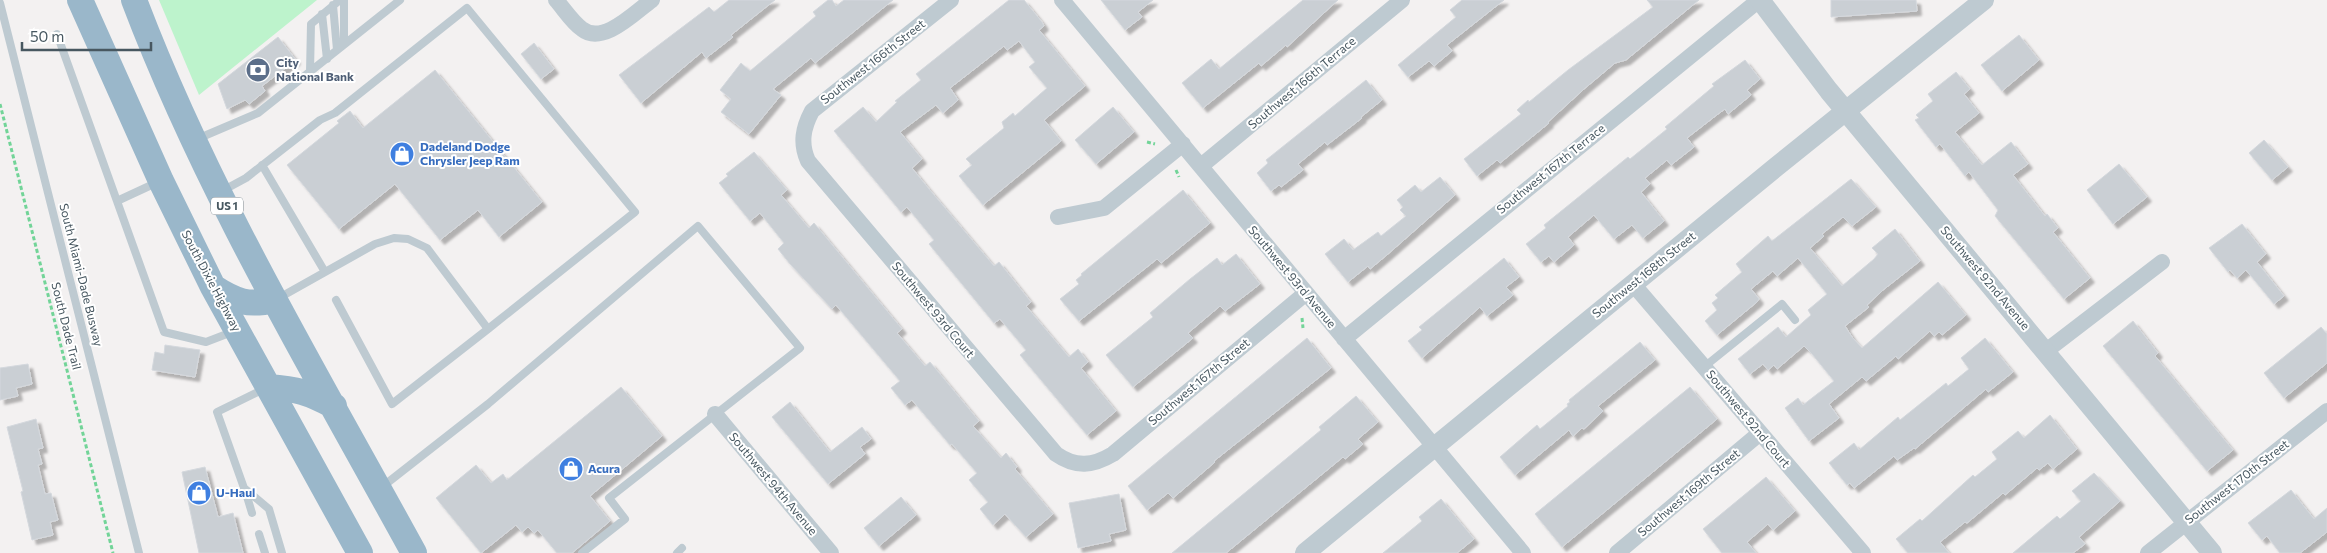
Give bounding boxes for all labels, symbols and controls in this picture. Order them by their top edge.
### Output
street label: Southwest 166th Street [817,16,927,106]
scale bar [22,20,151,52]
text: 50 m [30,27,64,45]
street label: Southwest 166th Terrace [1245,33,1358,131]
place label: City National Bank [276,55,354,83]
bank icon: City National Bank [245,57,271,83]
street label: Southwest 167th Terrace [1494,120,1607,216]
place label: Dadeland Dodge Chrysler Jeep Ram [420,139,520,168]
shop icon: Dadeland Dodge Chrysler Jeep Ram [389,141,415,167]
road number: US 1 [211,198,243,215]
street label: South Miami-Dade Busway [57,202,107,348]
street label: Southwest 93rd Avenue [1246,223,1340,330]
street label: Southwest 92nd Avenue [1938,223,2033,332]
street label: South Dixie Highway [179,228,244,333]
street label: Southwest 168th Street [1589,228,1698,320]
street label: Southwest 93rd Court [890,259,978,360]
street label: South Dade Trail [49,281,85,371]
street label: Southwest 167th Street [1145,335,1252,428]
street label: Southwest 92nd Court [1704,367,1794,470]
street label: Southwest 94th Avenue [727,429,821,537]
street label: Southwest 170th Street [2182,436,2291,526]
street label: Southwest 169th Street [1635,446,1742,539]
shop icon: Acura [558,456,584,482]
place label: Acura [588,461,620,475]
shop icon: U-Haul [186,480,212,506]
place label: U-Haul [216,485,255,499]

